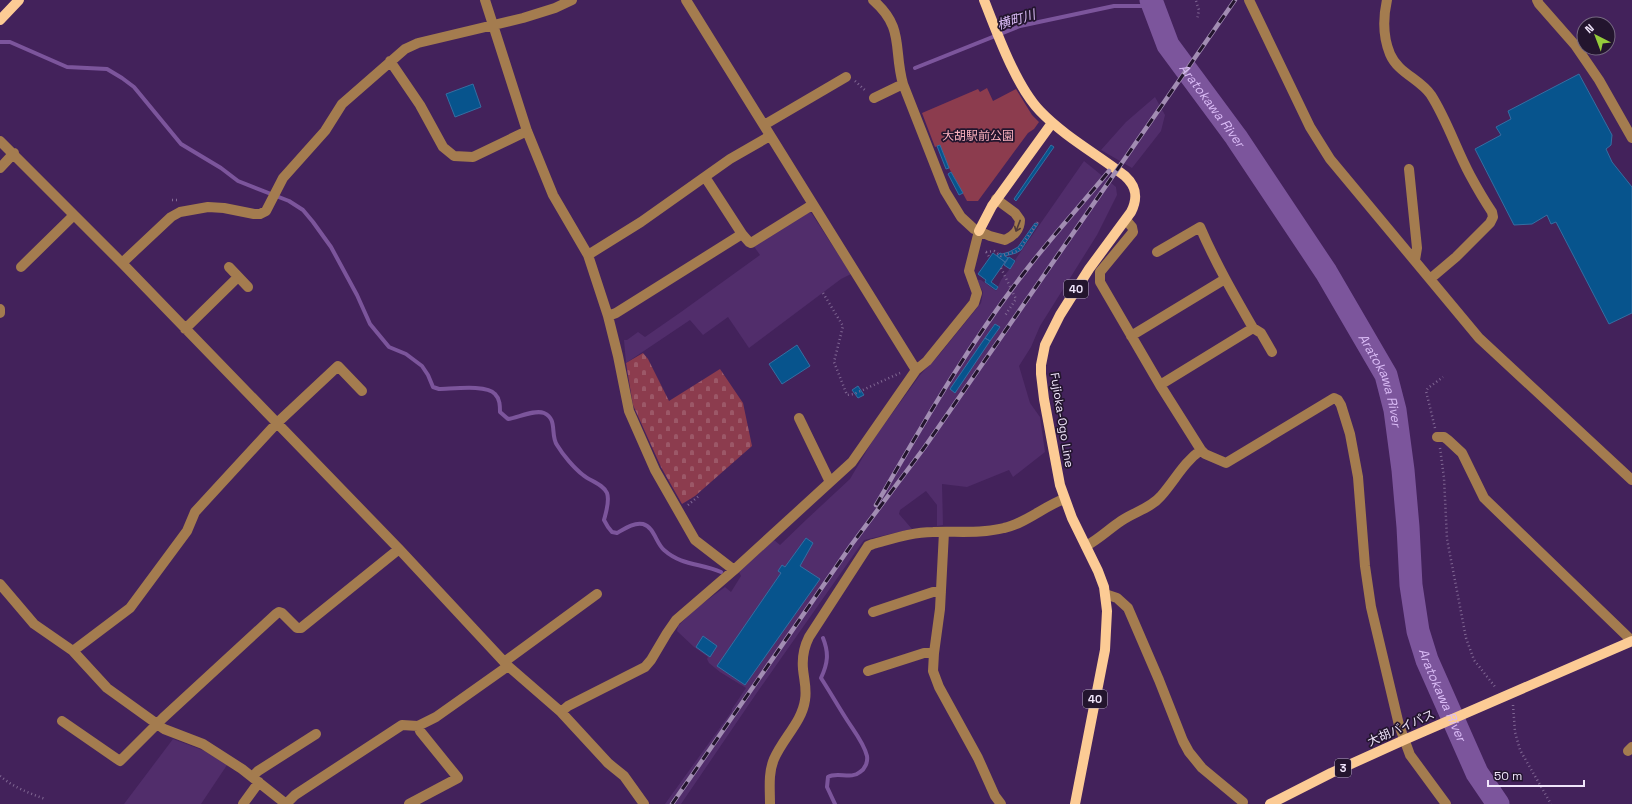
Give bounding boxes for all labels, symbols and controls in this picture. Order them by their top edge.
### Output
water label: 横町川 [995,5,1039,33]
north arrow [1576,16,1616,56]
text: N [1582,21,1597,36]
water label: Aratokawa River [1176,60,1250,152]
park label: 大胡駅前公園 [942,128,1014,144]
one-way arrow [1013,220,1021,232]
road number: 40 [1064,280,1088,298]
water label: Aratokawa River [1355,330,1405,430]
street label: Fujioka-Ogo Line [1047,371,1077,469]
water label: Aratokawa River [1415,646,1471,746]
road number: 40 [1083,690,1107,708]
street label: 大胡バイパス [1365,706,1437,750]
road number: 3 [1335,759,1351,777]
scale bar [1488,762,1584,788]
text: 50 m [1494,768,1522,784]

